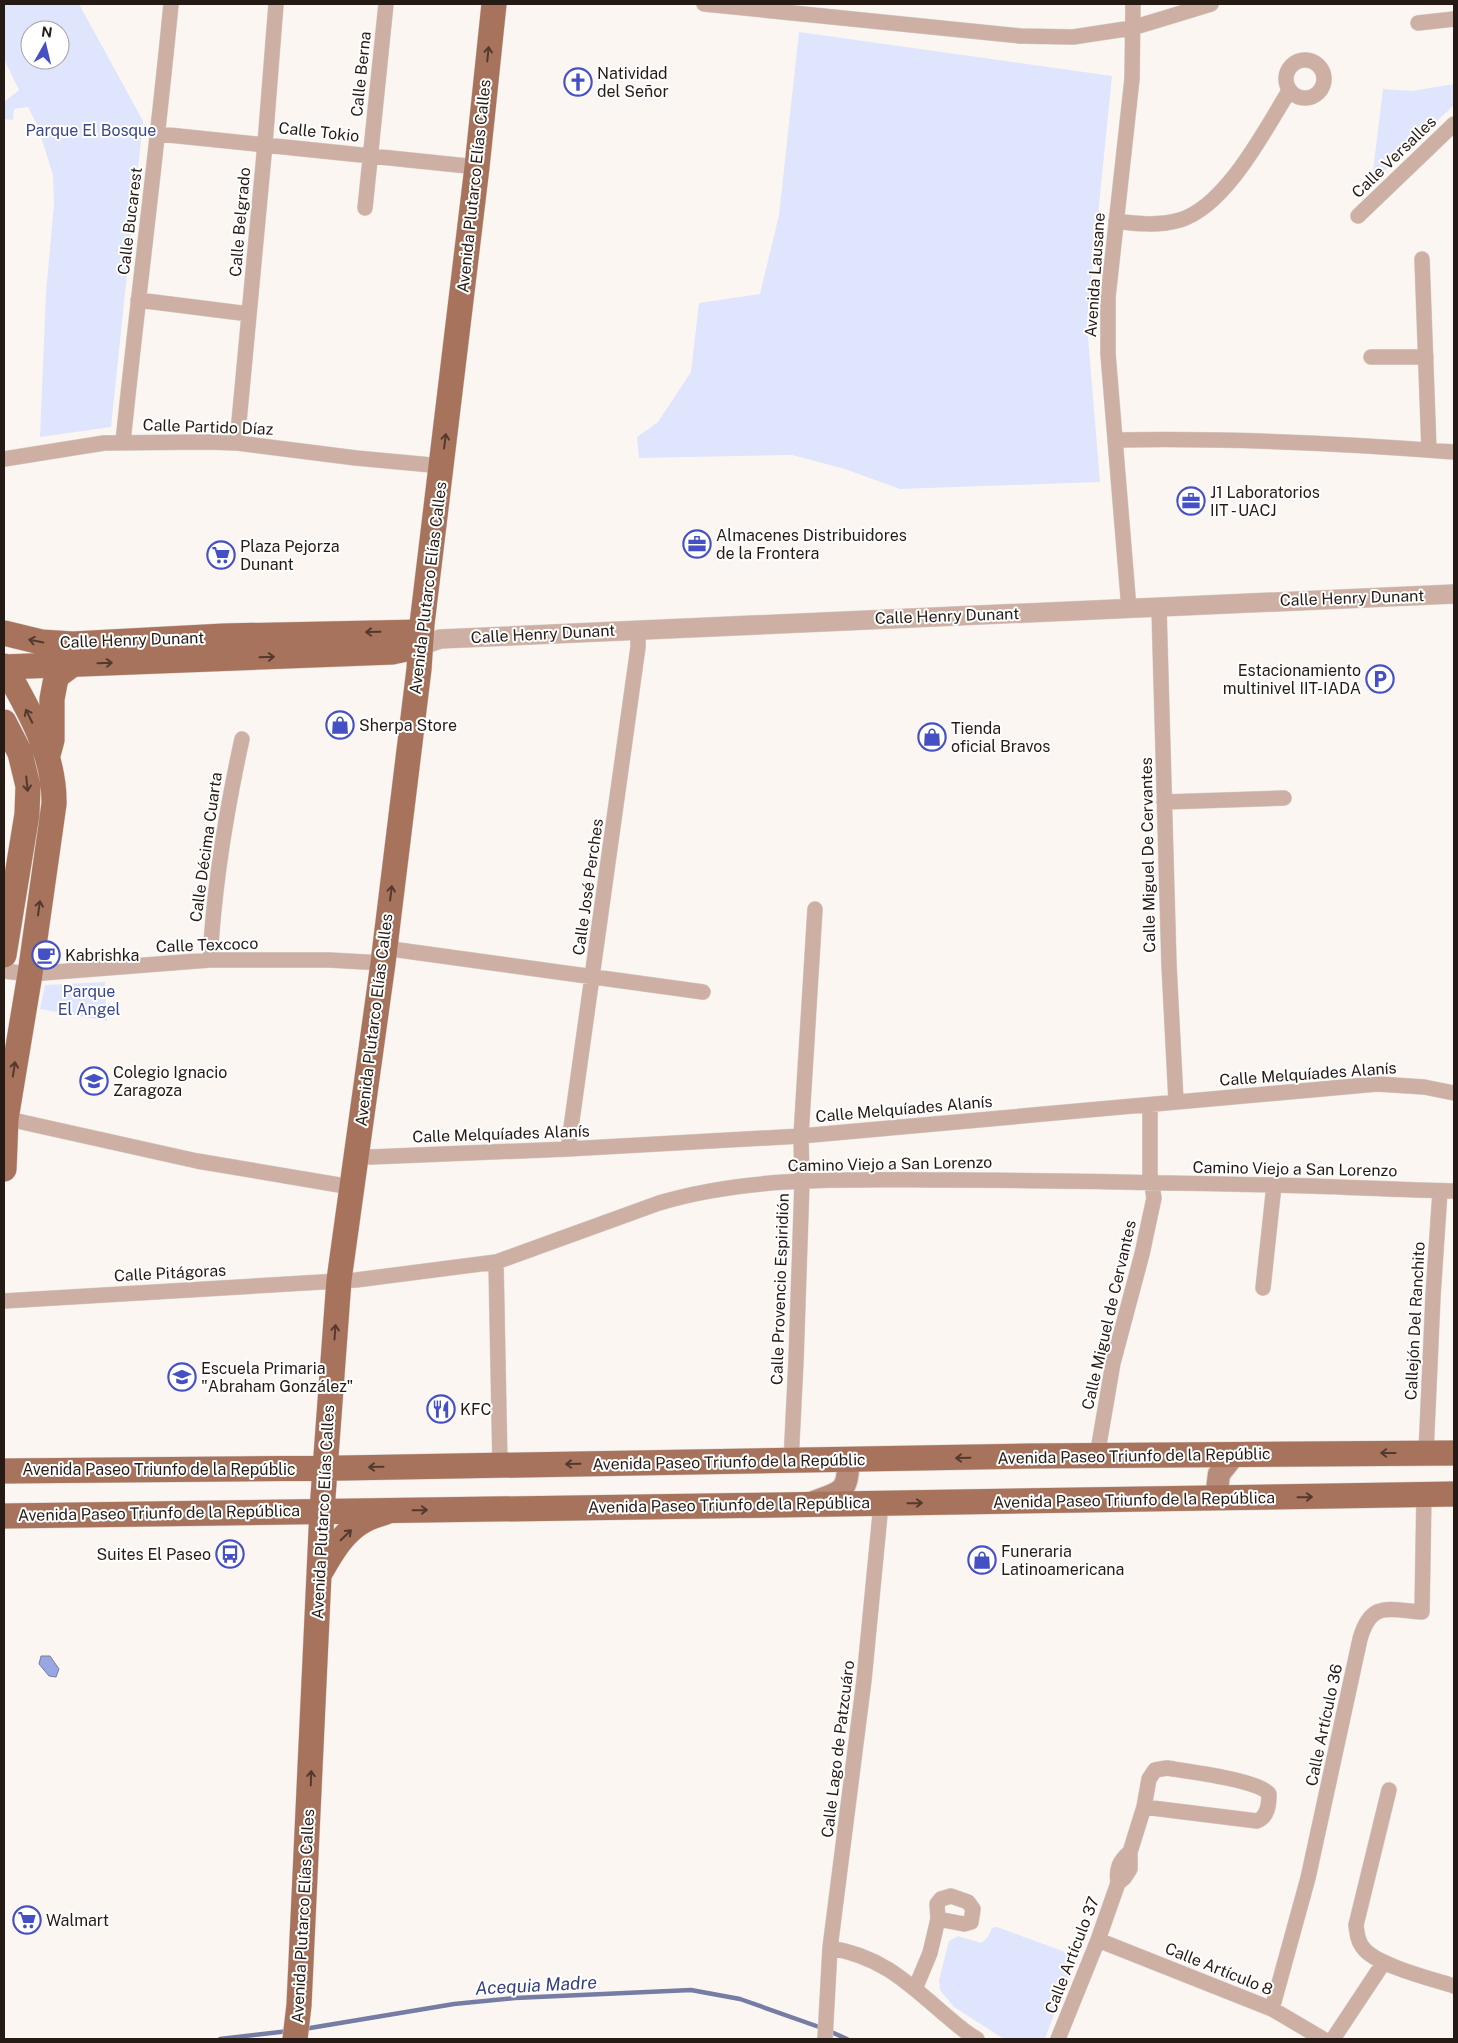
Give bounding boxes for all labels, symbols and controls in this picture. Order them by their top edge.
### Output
north arrow [20,20,70,70]
text: N [40,23,53,41]
street label: Calle Berna [347,30,375,118]
one-way arrow [483,46,493,62]
place label: Natividad del Señor [597,64,669,101]
church icon: Natividad del Señor [563,67,593,97]
street label: Avenida Plutarco Elías Calles [453,78,495,294]
street label: Calle Versalles [1348,112,1440,202]
street label: Calle Tokio [278,118,360,146]
park label: Parque El Bosque [26,121,156,140]
street label: Calle Bucarest [114,166,146,276]
street label: Calle Belgrado [226,166,254,278]
street label: Avenida Lausane [1081,212,1109,338]
street label: Calle Partido Díaz [142,415,274,439]
one-way arrow [440,434,450,450]
street label: Avenida Plutarco Elías Calles [406,480,450,696]
place label: J1 Laboratorios IIT - UACJ [1210,483,1320,520]
office icon: J1 Laboratorios IIT - UACJ [1176,486,1206,516]
place label: Almacenes Distribuidores de la Frontera [716,526,907,563]
office icon: Almacenes Distribuidores de la Frontera [682,529,712,559]
place label: Plaza Pejorza Dunant [240,537,340,574]
supermarket icon: Plaza Pejorza Dunant [206,540,236,570]
street label: Calle Henry Dunant [1279,586,1425,610]
street label: Calle Henry Dunant [874,604,1020,628]
street label: Calle Henry Dunant [470,621,616,647]
one-way arrow [365,627,381,637]
street label: Calle Henry Dunant [59,628,205,652]
one-way arrow [28,635,44,645]
one-way arrow [259,652,275,661]
one-way arrow [97,659,113,668]
place label: Estacionamiento multinivel IIT-IADA [1223,661,1361,698]
parking icon: Estacionamiento multinivel IIT-IADA [1365,664,1395,694]
one-way arrow [24,709,34,724]
shop icon: Sherpa Store [325,710,355,740]
place label: Sherpa Store [359,716,457,735]
place label: Tienda oficial Bravos [951,719,1050,756]
shop icon: Tienda oficial Bravos [917,722,947,752]
street label: Calle Miguel De Cervantes [1137,757,1159,953]
street label: Calle Décima Cuarta [186,771,226,923]
one-way arrow [22,775,32,791]
street label: Calle José Perches [569,817,607,957]
one-way arrow [386,885,396,901]
one-way arrow [34,900,44,916]
street label: Avenida Plutarco Elías Calles [352,912,396,1128]
street label: Calle Texcoco [155,934,259,956]
cafe icon: Kabrishka [31,940,61,970]
place label: Kabrishka [65,946,139,965]
park label: Parque El Angel [58,982,120,1019]
street label: Calle Melquíades Alanís [1219,1058,1397,1090]
one-way arrow [10,1061,20,1077]
place label: Colegio Ignacio Zaragoza [113,1063,227,1100]
school or university icon: Colegio Ignacio Zaragoza [79,1066,109,1096]
street label: Calle Melquíades Alanís [815,1092,993,1126]
street label: Calle Melquíades Alanís [412,1121,590,1147]
street label: Camino Viejo a San Lorenzo [788,1153,992,1175]
street label: Camino Viejo a San Lorenzo [1193,1158,1397,1180]
street label: Calle Provencio Espiridión [767,1193,793,1385]
street label: Calle Miguel de Cervantes [1078,1218,1140,1412]
street label: Callejón Del Ranchito [1401,1241,1429,1401]
street label: Calle Pitágoras [113,1261,227,1285]
one-way arrow [331,1324,340,1340]
place label: Escuela Primaria "Abraham González" [201,1359,353,1396]
school or university icon: Escuela Primaria "Abraham González" [167,1362,197,1392]
restaurant icon: KFC [426,1394,456,1424]
place label: KFC [460,1400,491,1419]
street label: Avenida Plutarco Elías Calles [308,1404,338,1620]
street label: Avenida Paseo Triunfo de la Repúblic [997,1444,1271,1468]
one-way arrow [1380,1448,1396,1458]
street label: Avenida Paseo Triunfo de la Repúblic [592,1450,866,1474]
one-way arrow [955,1453,972,1463]
one-way arrow [565,1459,582,1469]
street label: Avenida Paseo Triunfo de la Repúblic [22,1460,296,1479]
one-way arrow [368,1462,384,1472]
street label: Avenida Paseo Triunfo de la República [993,1488,1275,1512]
one-way arrow [1297,1492,1313,1501]
street label: Avenida Paseo Triunfo de la República [588,1493,870,1517]
one-way arrow [906,1498,923,1508]
street label: Avenida Paseo Triunfo de la República [18,1501,300,1525]
one-way arrow [412,1505,428,1515]
one-way arrow [340,1529,353,1541]
bus stop icon: Suites El Paseo [215,1539,245,1569]
place label: Funeraria Latinoamericana [1001,1542,1124,1579]
place label: Suites El Paseo [97,1545,211,1564]
shop icon: Funeraria Latinoamericana [967,1545,997,1575]
street label: Calle Lago de Patzcuáro [818,1659,858,1839]
street label: Calle Artículo 36 [1302,1662,1346,1788]
one-way arrow [306,1770,315,1786]
street label: Avenida Plutarco Elías Calles [288,1808,318,2024]
street label: Calle Artículo 37 [1041,1894,1103,2016]
supermarket icon: Walmart [12,1905,42,1935]
place label: Walmart [46,1911,109,1930]
street label: Calle Artículo 8 [1162,1939,1276,1999]
water label: Acequia Madre [475,1971,598,1999]

